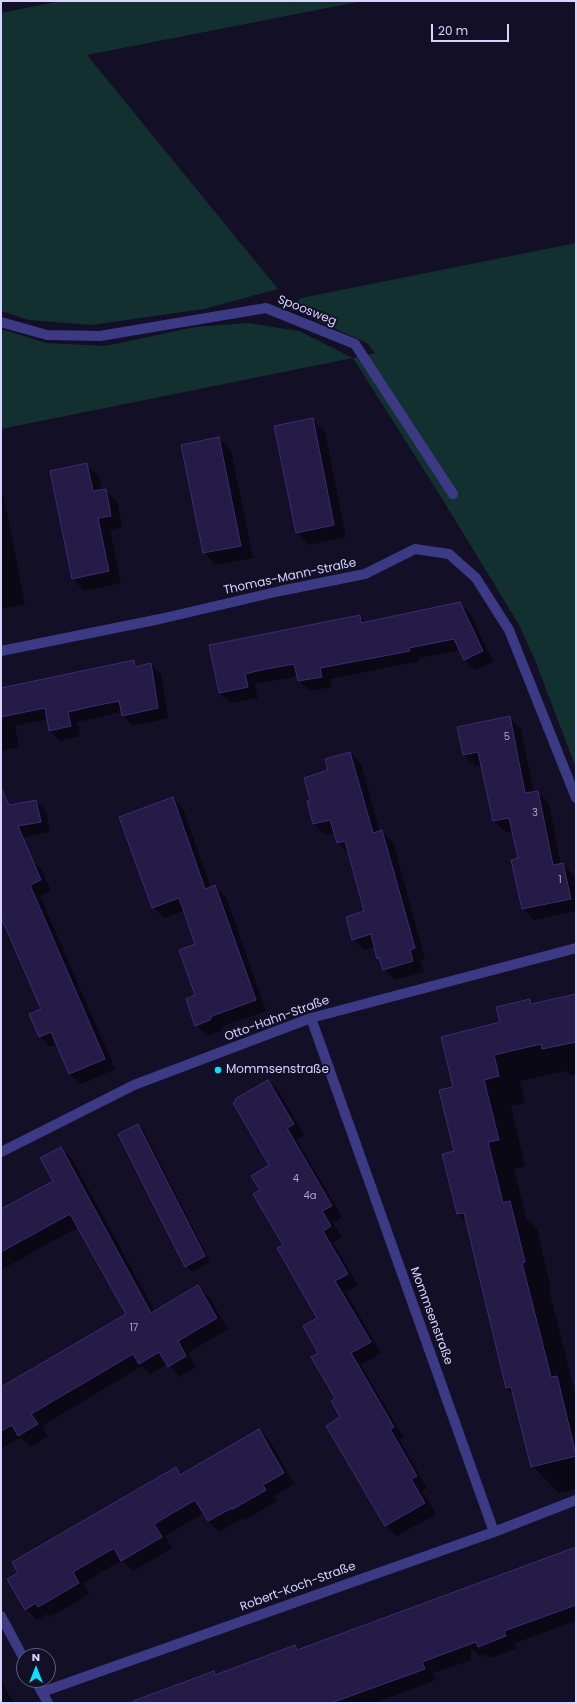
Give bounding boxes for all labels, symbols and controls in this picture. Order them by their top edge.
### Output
scale bar [433,16,511,42]
text: 20 m [438,22,468,39]
street label: Spoosweg [275,293,339,329]
street label: Thomas-Mann-Straße [222,556,358,598]
house number: 5 [504,731,510,743]
house number: 3 [532,807,538,819]
house number: 1 [558,874,562,886]
street label: Otto-Hahn-Straße [223,993,331,1045]
place label: Mommsenstraße [226,1063,329,1077]
marker: Mommsenstraße [213,1065,223,1075]
house number: 4 [293,1173,299,1185]
house number: 4a [303,1190,317,1202]
street label: Mommsenstraße [407,1265,455,1367]
house number: 17 [130,1322,138,1334]
street label: Robert-Koch-Straße [238,1559,358,1615]
north arrow [16,1648,56,1688]
text: N [32,1649,40,1665]

